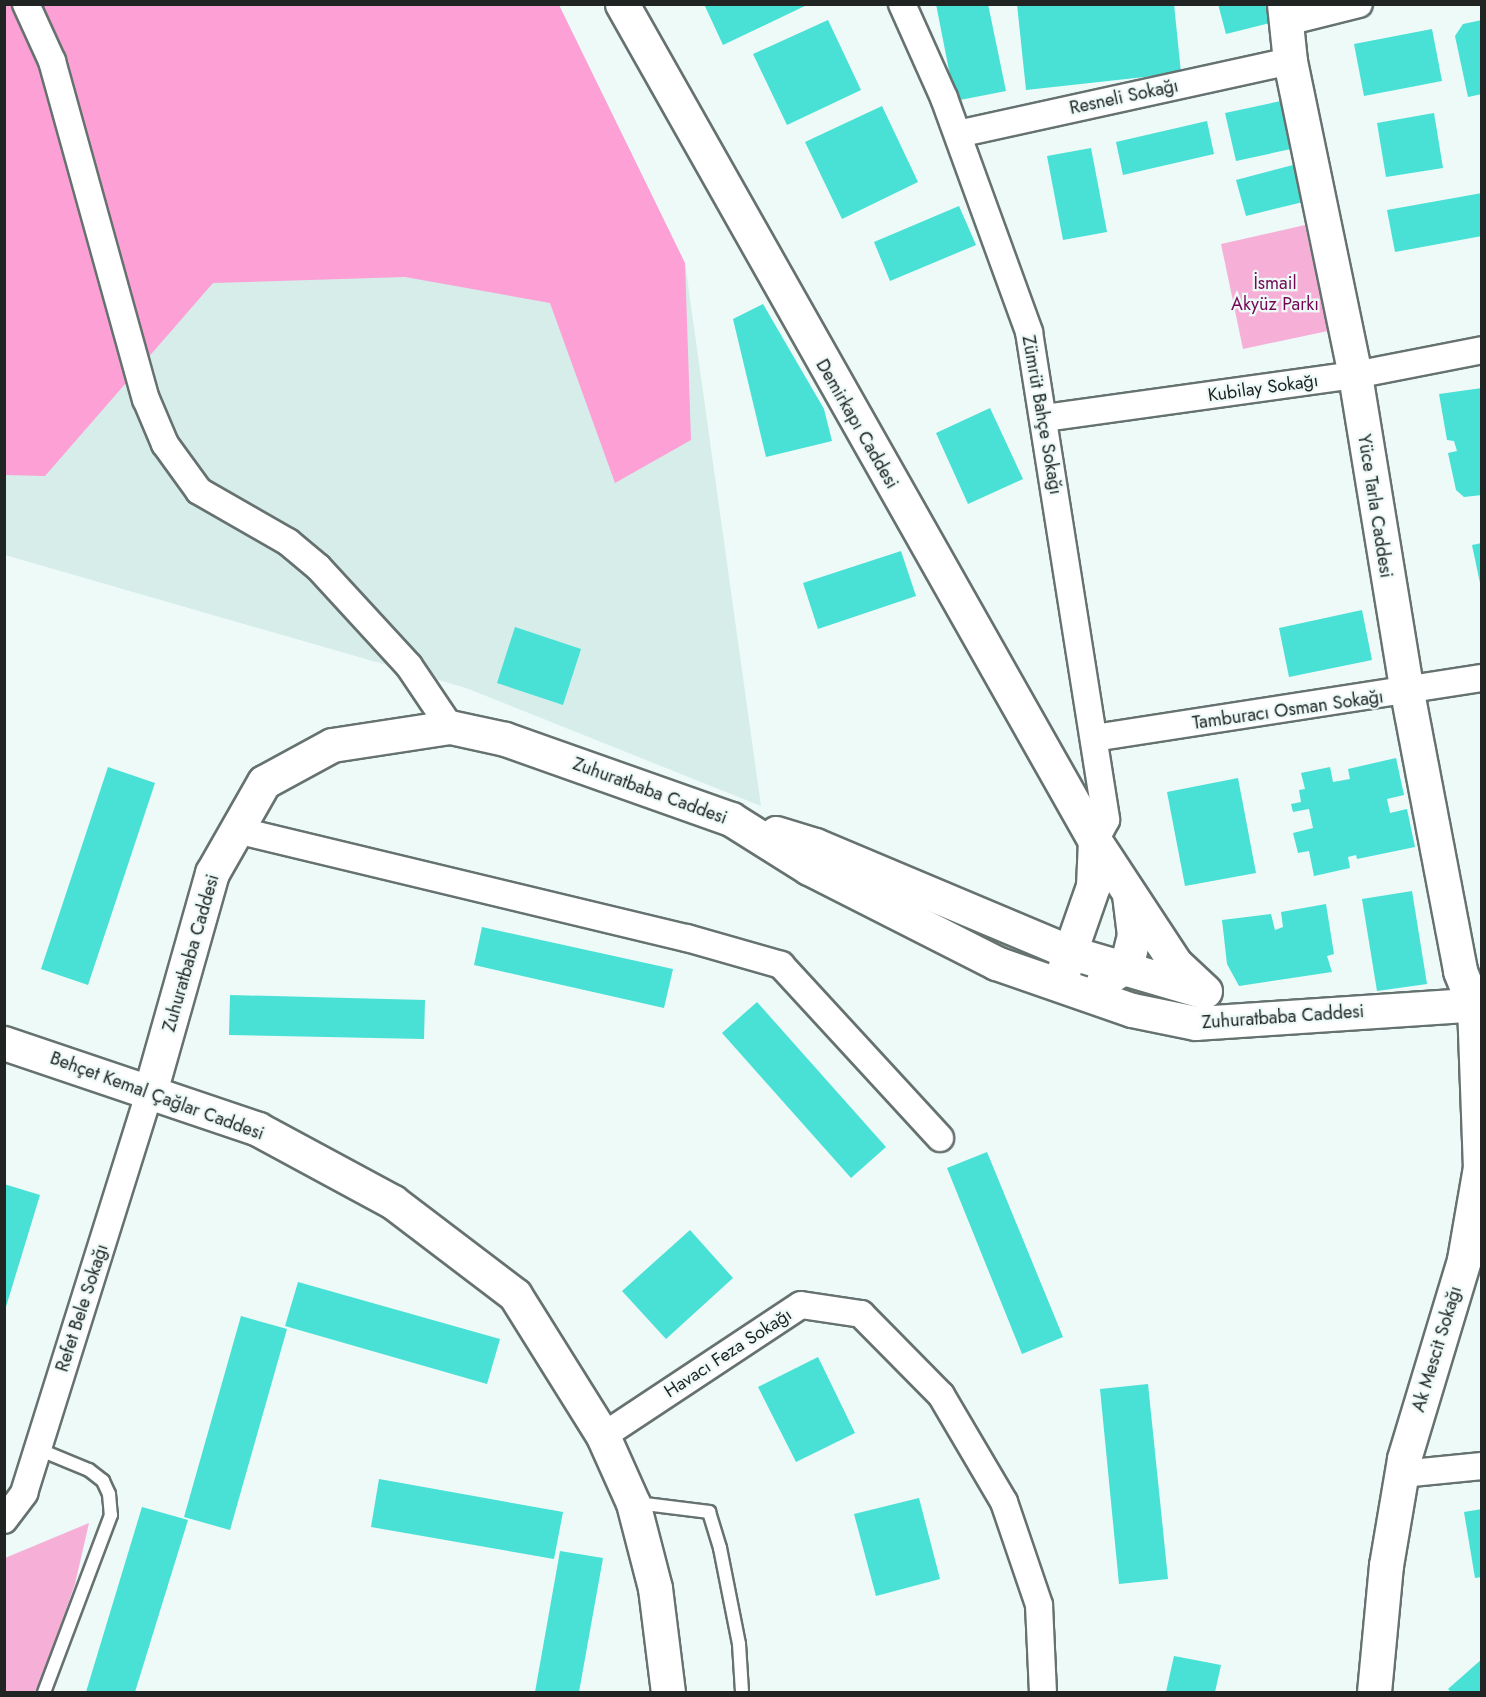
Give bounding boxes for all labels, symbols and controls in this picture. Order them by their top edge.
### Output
street label: Resneli Sokağı [1068,75,1180,119]
park label: İsmail Akyüz Parkı [1231,273,1319,316]
street label: Zümrüt Bahçe Sokağı [1017,334,1067,496]
street label: Demirkapı Caddesi [811,355,903,493]
street label: Kubilay Sokağı [1206,370,1320,406]
street label: Yüce Tarla Caddesi [1353,433,1397,579]
street label: Tamburacı Osman Sokağı [1191,686,1385,734]
street label: Zuhuratbaba Caddesi [570,753,730,829]
street label: Zuhuratbaba Caddesi [158,872,224,1034]
street label: Zuhuratbaba Caddesi [1201,1001,1365,1033]
street label: Behçet Kemal Çağlar Caddesi [47,1047,267,1145]
street label: Refet Bele Sokağı [51,1242,113,1374]
street label: Ak Mescit Sokağı [1408,1283,1466,1415]
street label: Havacı Feza Sokağı [660,1304,796,1402]

